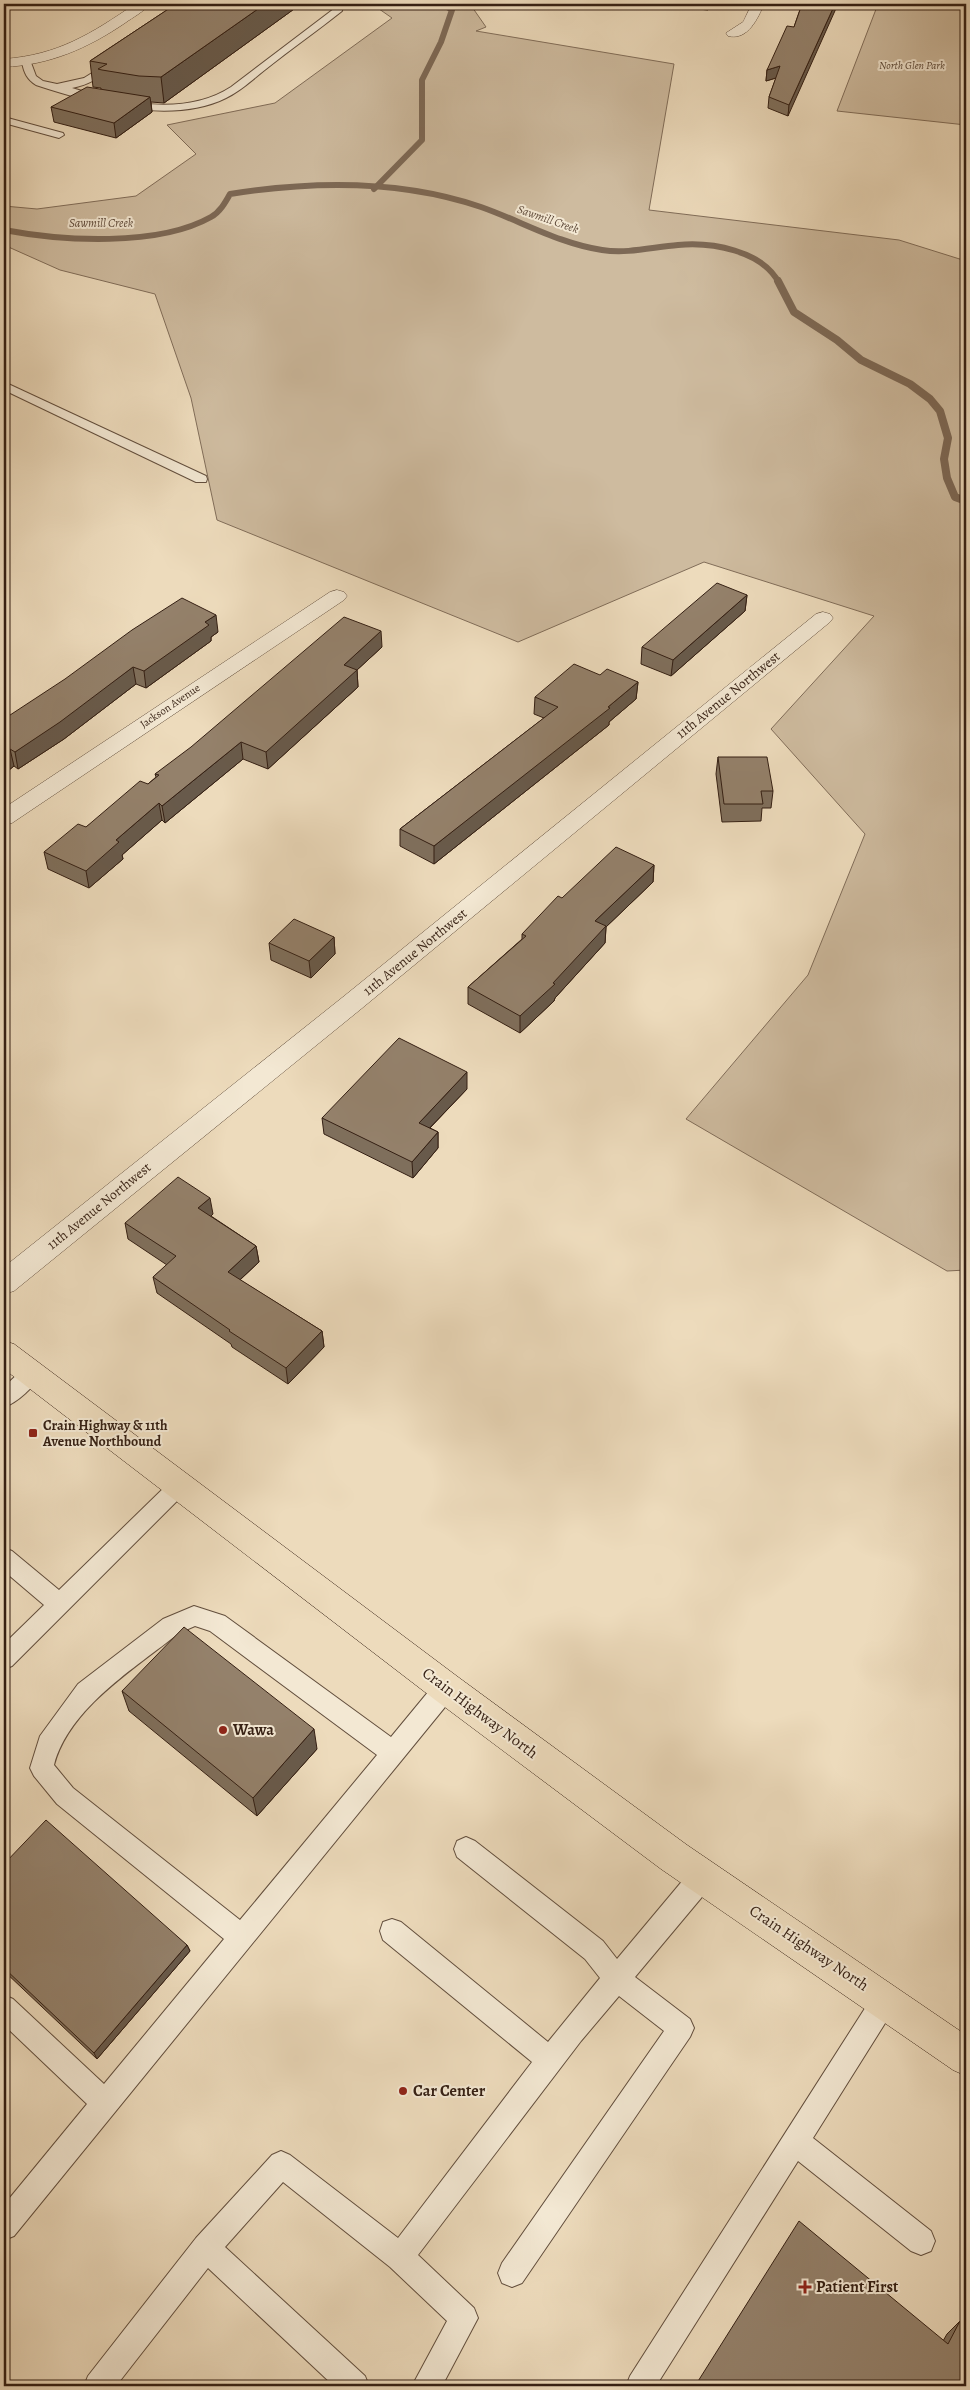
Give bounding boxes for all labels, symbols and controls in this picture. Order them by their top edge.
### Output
park label: North Glen Park [879,58,945,73]
water label: Sawmill Creek [515,201,582,237]
water label: Sawmill Creek [69,215,134,231]
street label: 11th Avenue Northwest [672,647,784,743]
street label: Jackson Avenue [137,680,203,732]
street label: 11th Avenue Northwest [359,904,471,1000]
street label: 11th Avenue Northwest [43,1158,155,1254]
place label: Crain Highway & 11th Avenue Northbound [42,1416,168,1451]
marker: Crain Highway & 11th Avenue Northbound [27,1427,39,1439]
street label: Crain Highway North [418,1662,543,1764]
place label: Wawa [232,1719,274,1741]
marker: Wawa [217,1724,229,1736]
street label: Crain Highway North [745,1900,873,1996]
place label: Car Center [413,2080,486,2102]
marker: Car Center [397,2085,409,2097]
place label: Patient First [816,2276,899,2298]
marker: Patient First [798,2280,812,2294]

